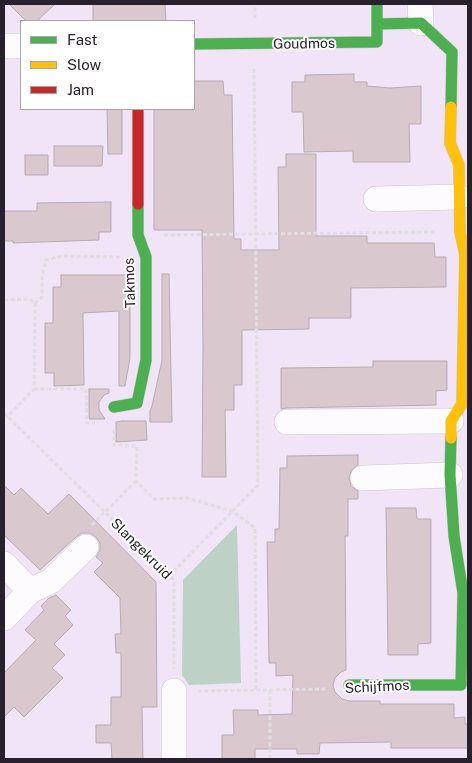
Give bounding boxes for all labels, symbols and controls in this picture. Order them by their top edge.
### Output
legend [20,20,195,110]
text: Fast [67,31,97,48]
street label: Goudmos [273,35,335,53]
text: Slow [67,56,101,73]
text: Jam [67,81,94,98]
street label: Takmos [121,258,139,308]
street label: Slangekruid [107,515,175,583]
street label: Schijfmos [344,677,410,697]

